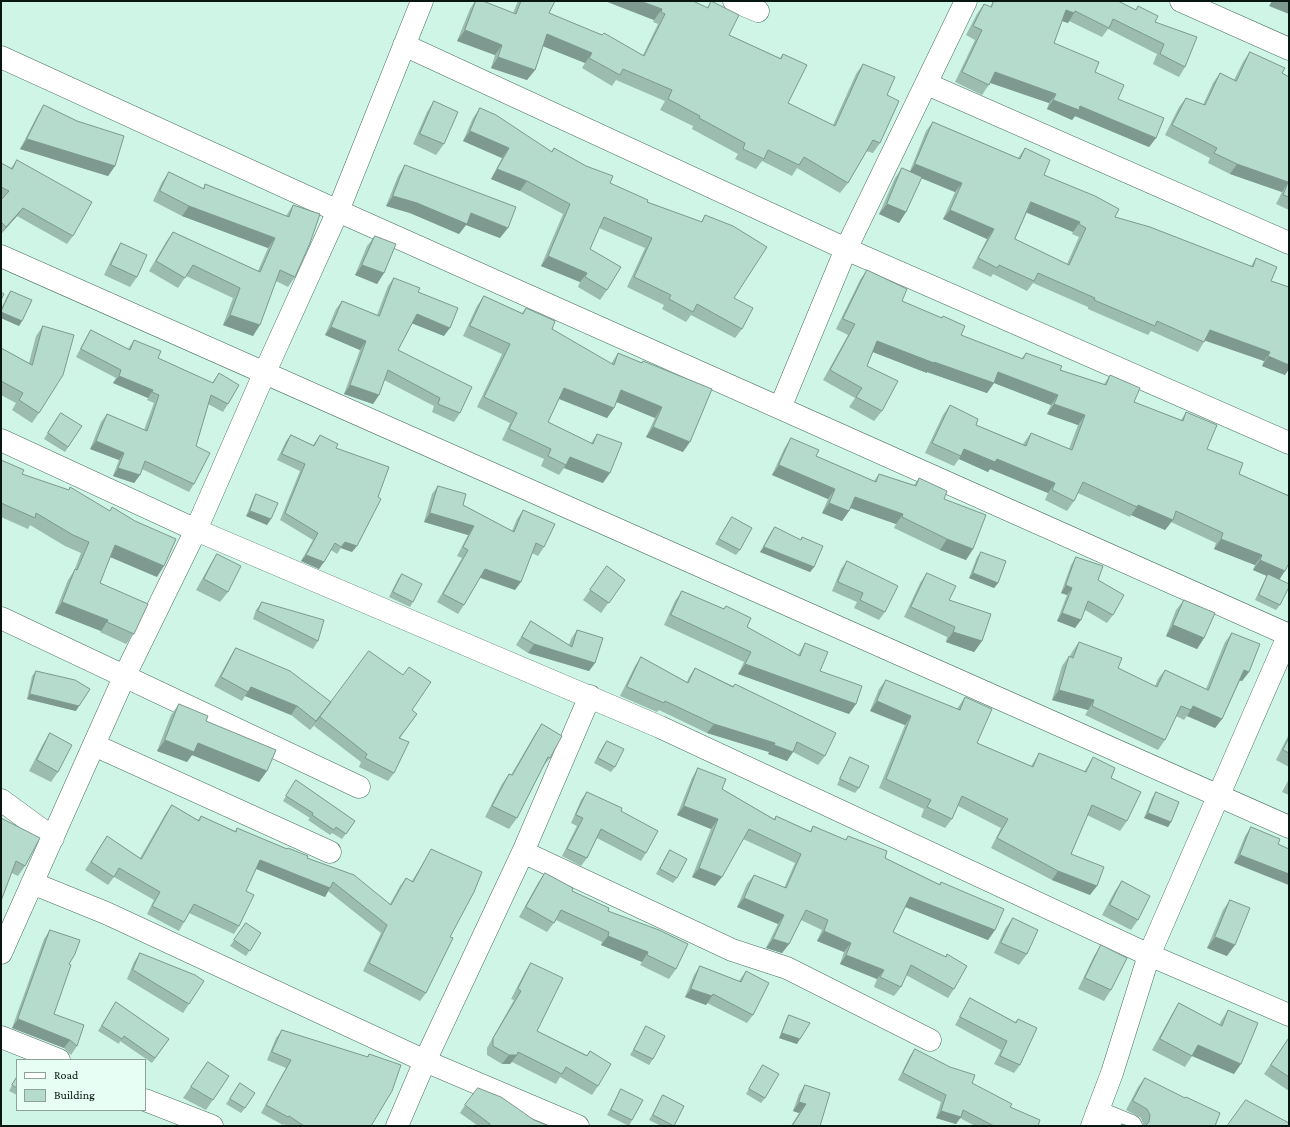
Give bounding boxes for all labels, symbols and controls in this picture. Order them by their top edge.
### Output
legend [16,1059,146,1111]
text: Road [54,1068,78,1082]
text: Building [54,1088,95,1102]

